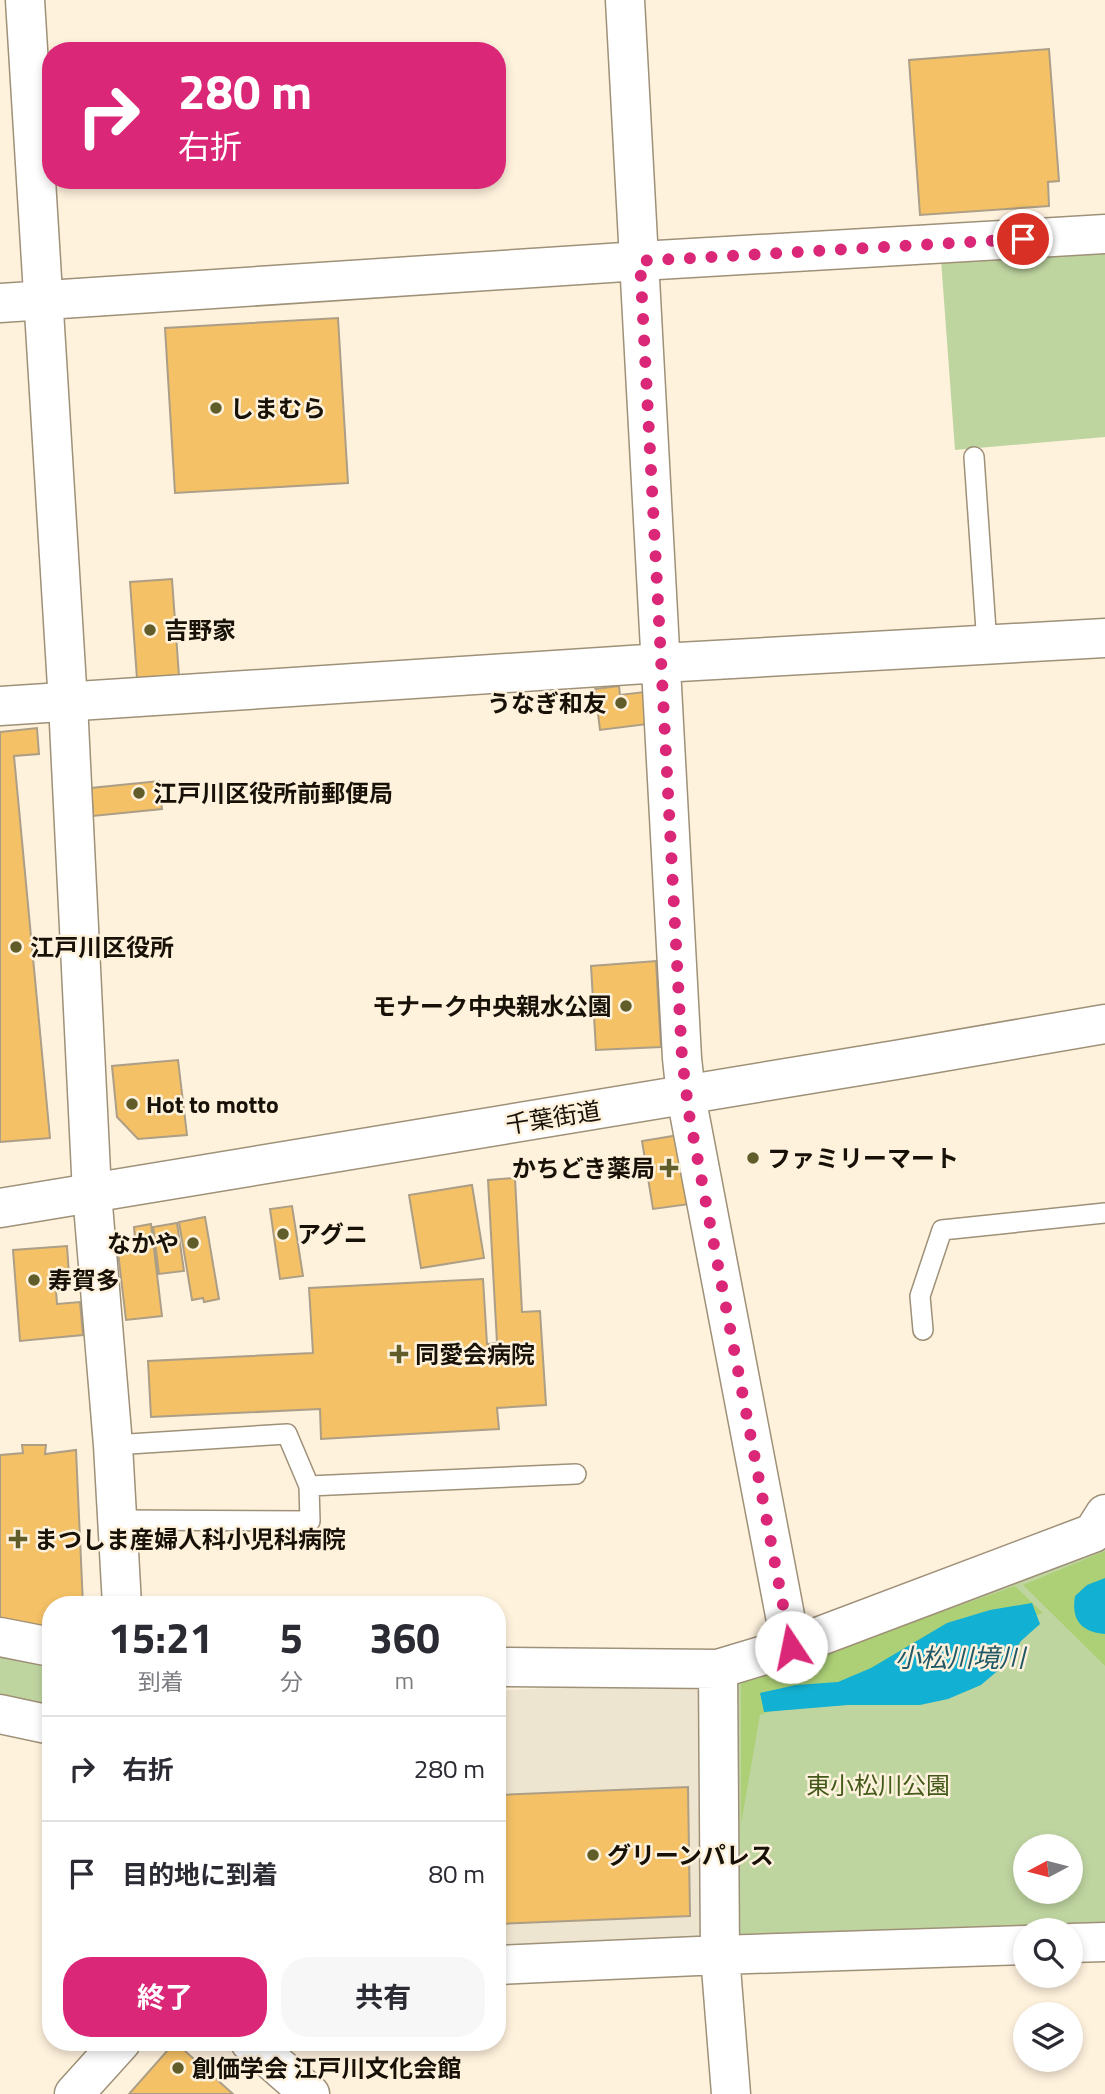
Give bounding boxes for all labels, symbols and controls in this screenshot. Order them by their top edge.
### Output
text: 280 m [178,53,312,128]
icon: right [63,70,154,161]
text: 右折 [178,122,242,170]
pin [993,209,1053,269]
icon: arrive [1004,220,1042,258]
place label: しまむら [230,390,326,426]
marker: しまむら [208,400,224,416]
place label: 吉野家 [164,612,236,648]
marker: 吉野家 [142,622,158,638]
place label: うなぎ和友 [487,685,607,721]
marker: うなぎ和友 [613,695,629,711]
place label: 江戸川区役所前郵便局 [153,775,393,811]
marker: 江戸川区役所前郵便局 [131,785,147,801]
place label: 江戸川区役所 [30,929,174,965]
marker: 江戸川区役所 [8,939,24,955]
place label: モナーク中央親水公園 [372,988,612,1024]
marker: モナーク中央親水公園 [618,998,634,1014]
place label: Hot to motto [146,1086,279,1122]
street label: 千葉街道 [503,1092,603,1142]
marker: Hot to motto [124,1096,140,1112]
place label: ファミリーマート [767,1140,959,1176]
place label: かちどき薬局 [512,1150,655,1186]
marker: ファミリーマート [745,1150,761,1166]
marker: かちどき薬局 [661,1160,677,1176]
place label: アグニ [297,1216,368,1252]
place label: なかや [107,1225,179,1261]
marker: アグニ [275,1226,291,1242]
marker: なかや [185,1235,201,1251]
place label: 寿賀多 [48,1262,120,1298]
marker: 寿賀多 [26,1272,42,1288]
place label: 同愛会病院 [415,1336,535,1372]
marker: 同愛会病院 [389,1344,409,1364]
place label: まつしま産婦人科小児科病院 [34,1521,346,1557]
marker: まつしま産婦人科小児科病院 [8,1529,28,1549]
text: 15:21 [108,1605,213,1669]
text: 5 [279,1605,303,1669]
text: 360 [369,1605,440,1669]
position arrow [754,1610,828,1684]
water label: 小松川境川 [895,1638,1028,1677]
text: m [395,1663,414,1698]
text: 到着 [138,1664,184,1699]
text: 分 [280,1664,303,1699]
text: 280 m [414,1749,485,1788]
icon: right [63,1750,101,1788]
text: 右折 [122,1750,174,1789]
park label: 東小松川公園 [806,1767,950,1803]
north arrow [1013,1834,1083,1904]
map controls [1013,1834,1083,2072]
place label: グリーンパレス [607,1837,774,1873]
marker: グリーンパレス [585,1847,601,1863]
text: 80 m [428,1854,485,1893]
icon: arrive [63,1855,101,1893]
text: 目的地に到着 [122,1855,278,1894]
button: search [1013,1918,1083,1988]
button: 終了 [63,1957,267,2037]
button: 共有 [281,1957,485,2037]
button: layers [1013,2002,1083,2072]
place label: 創価学会 江戸川文化会館 [192,2050,461,2086]
marker: 創価学会 江戸川文化会館 [170,2060,186,2076]

